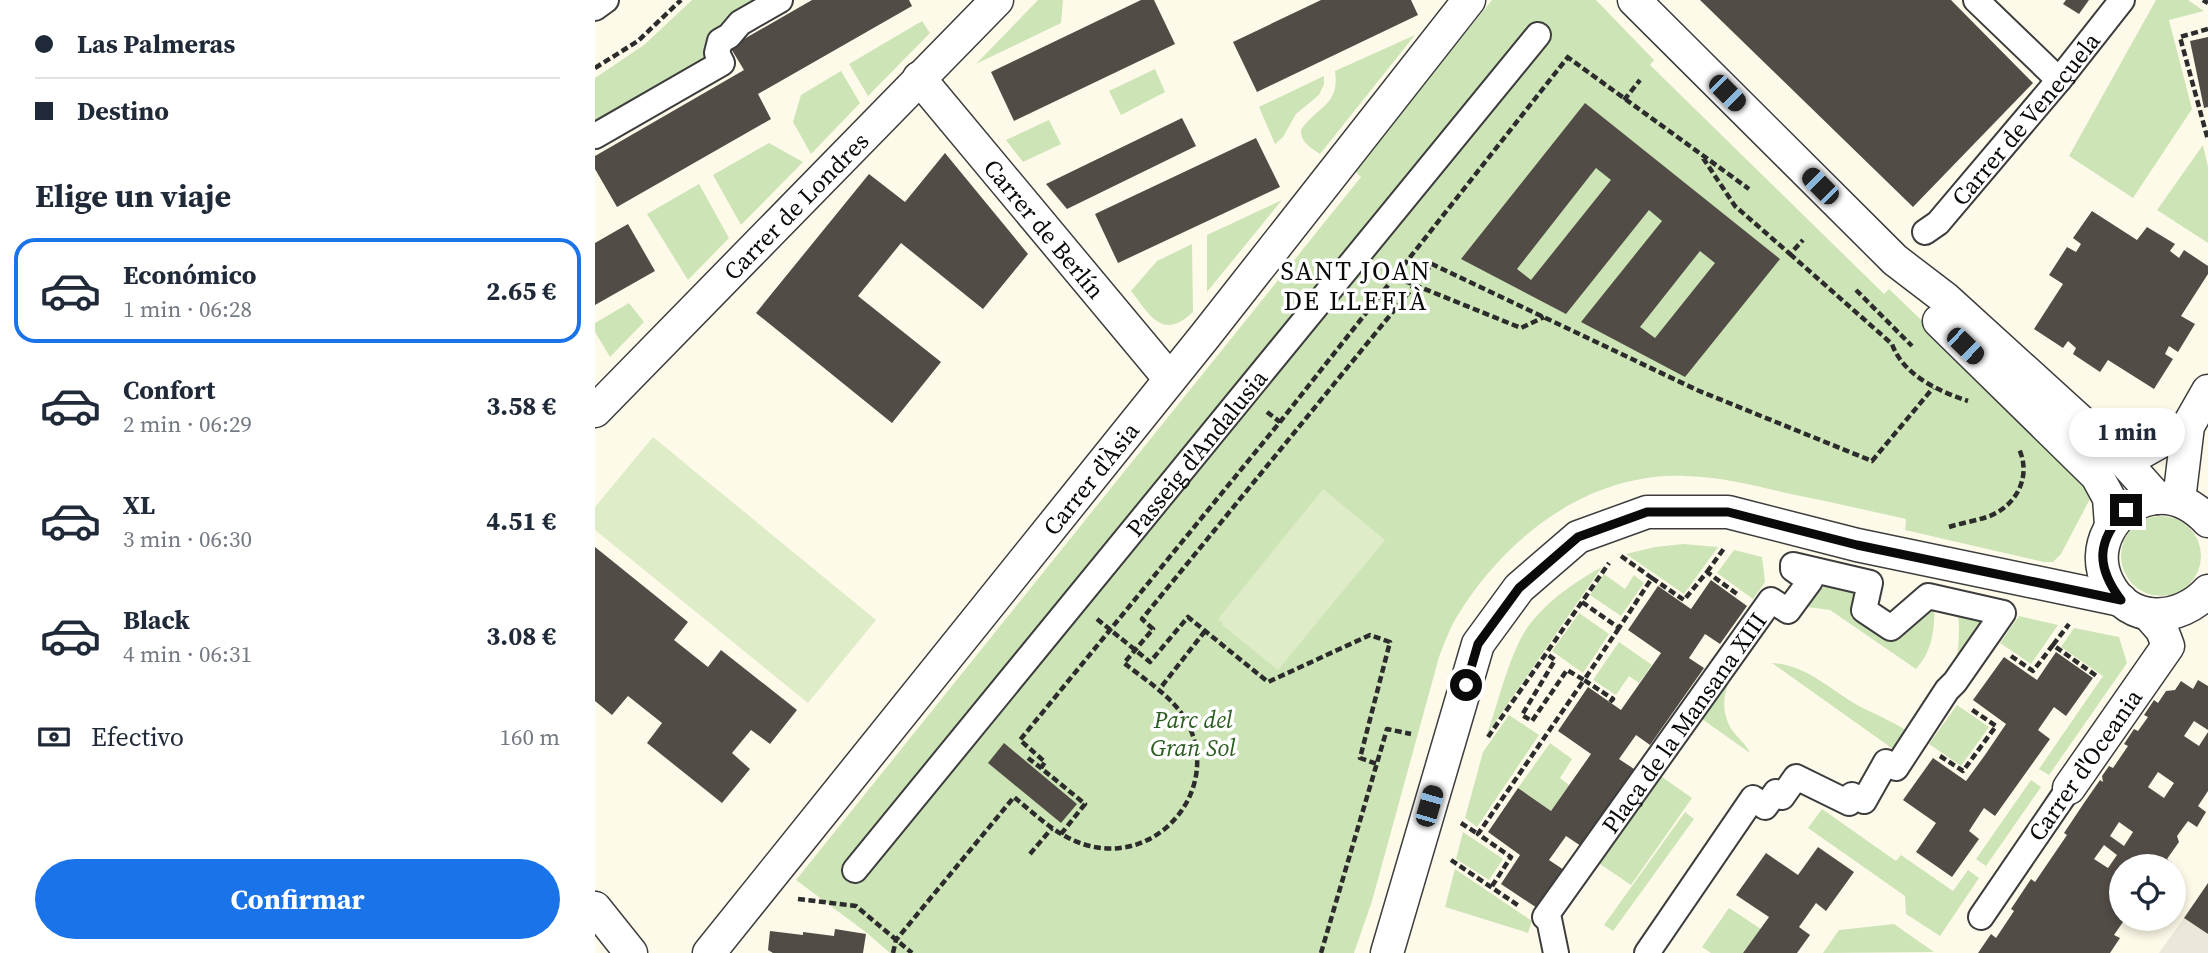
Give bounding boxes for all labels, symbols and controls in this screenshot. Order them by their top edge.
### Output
street label: Carrer de Veneçuela [1944,24,2108,212]
text: Las Palmeras [77,26,235,62]
car [1705,71,1750,115]
text: Destino [77,93,169,129]
street label: Carrer de Londres [716,125,876,287]
street label: Carrer de Berlín [976,152,1113,305]
car [1798,164,1843,208]
text: Elige un viaje [35,174,231,218]
district label: SANT JOAN DE LLEFIÀ [1280,253,1432,319]
text: Económico [123,257,256,293]
icon: car [39,259,102,322]
text: 2.65 € [486,273,556,309]
text: 1 min · 06:28 [123,293,252,325]
car [1943,324,1988,368]
street label: Passeig d'Andalusia [1118,362,1275,543]
text: Confort [123,372,215,408]
icon: car [39,374,102,437]
text: 3.58 € [486,388,556,424]
text: 2 min · 06:29 [123,408,252,440]
callout: 1 min [2068,408,2184,458]
street label: Carrer d'Àsia [1035,414,1147,542]
text: 1 min [2097,416,2157,448]
text: XL [123,487,155,523]
icon: car [39,489,102,552]
route end [2110,494,2142,526]
text: 4.51 € [486,503,556,539]
text: 3 min · 06:30 [123,523,252,555]
text: Black [123,602,190,638]
icon: car [39,604,102,667]
street label: Plaça de la Mansana XIII [1594,605,1774,840]
text: 3.08 € [486,618,556,654]
text: 4 min · 06:31 [123,638,252,670]
route start [1450,669,1482,701]
street label: Carrer d'Oceania [2020,682,2150,848]
park label: Parc del Gran Sol [1150,703,1236,764]
icon: cash [35,718,73,756]
text: Efectivo [91,719,184,755]
text: 160 m [499,721,560,753]
car [1414,783,1445,829]
map controls [2109,854,2186,931]
button: locate [2109,854,2186,931]
button: Confirmar [35,859,560,939]

